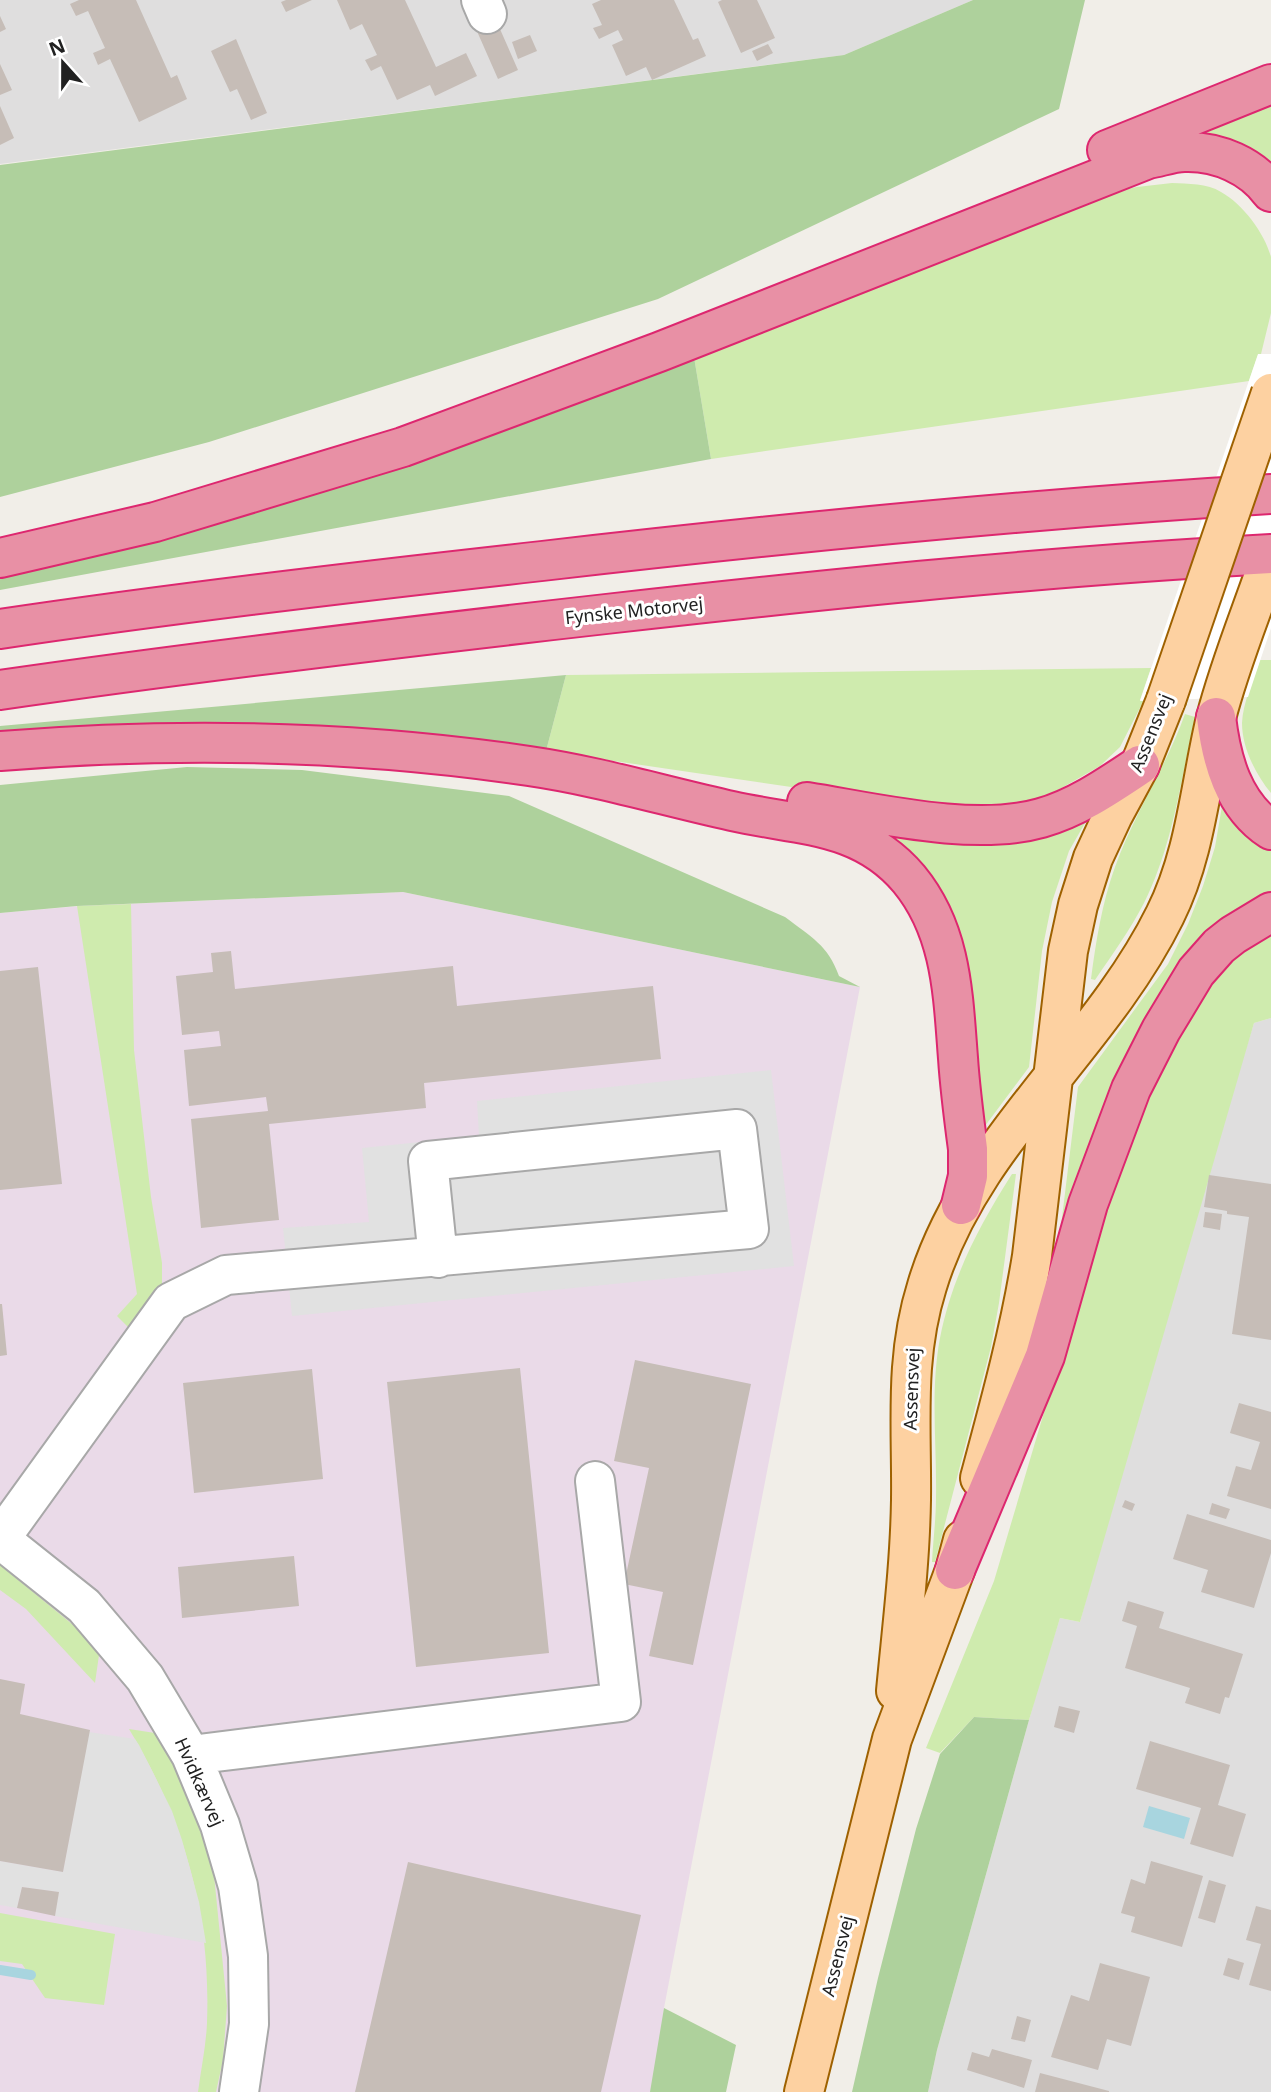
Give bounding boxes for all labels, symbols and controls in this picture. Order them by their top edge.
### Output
north arrow [28,28,98,98]
text: N [45,32,69,62]
street label: Fynske Motorvej [564,591,704,629]
street label: Assensvej [1123,690,1177,775]
street label: Assensvej [898,1347,924,1431]
street label: Hvidkærvej [170,1733,230,1830]
street label: Assensvej [815,1913,859,1999]

